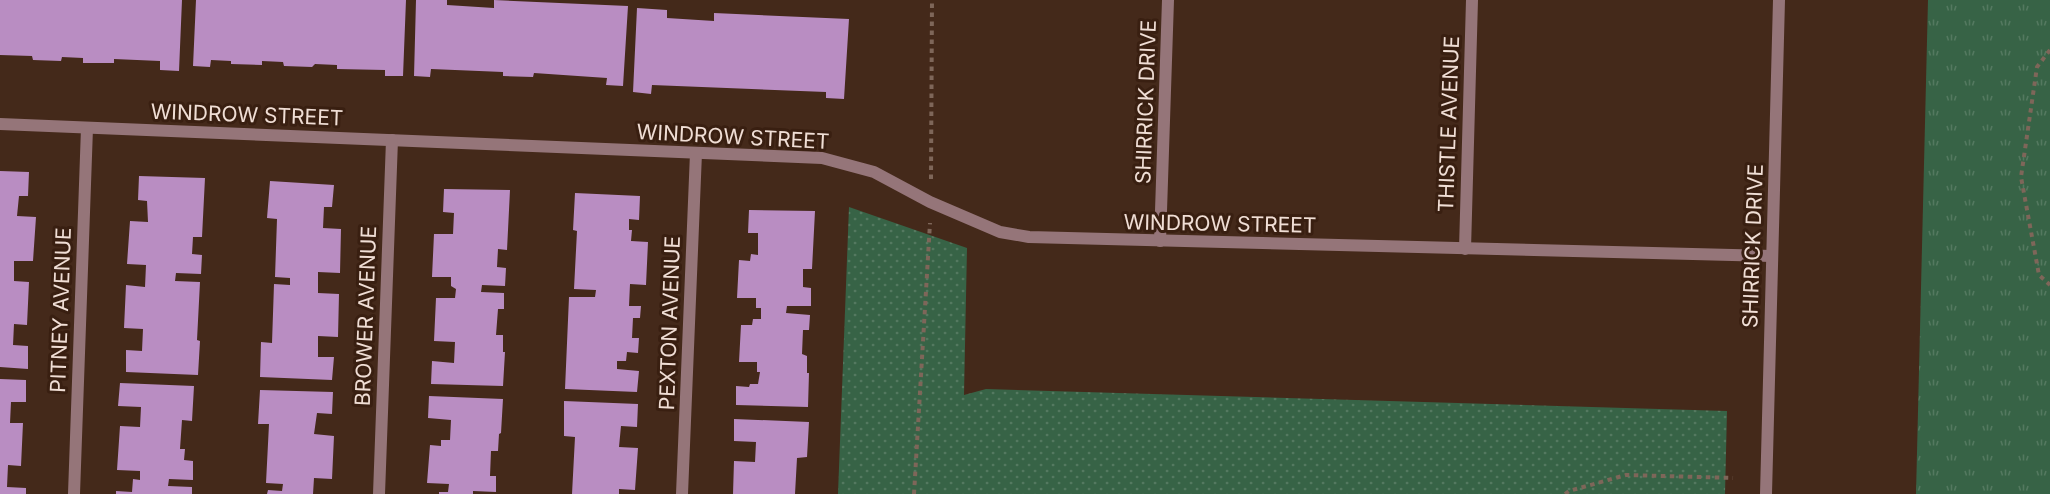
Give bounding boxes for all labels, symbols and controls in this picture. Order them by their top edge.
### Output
street label: SHIRRICK DRIVE [1130,20,1161,184]
street label: THISTLE AVENUE [1433,35,1464,213]
street label: WINDROW STREET [150,99,344,130]
street label: WINDROW STREET [636,119,830,154]
street label: SHIRRICK DRIVE [1737,164,1768,328]
street label: WINDROW STREET [1123,209,1317,238]
street label: BROWER AVENUE [350,225,381,407]
street label: PITNEY AVENUE [45,227,76,393]
street label: PEXTON AVENUE [654,235,685,411]

